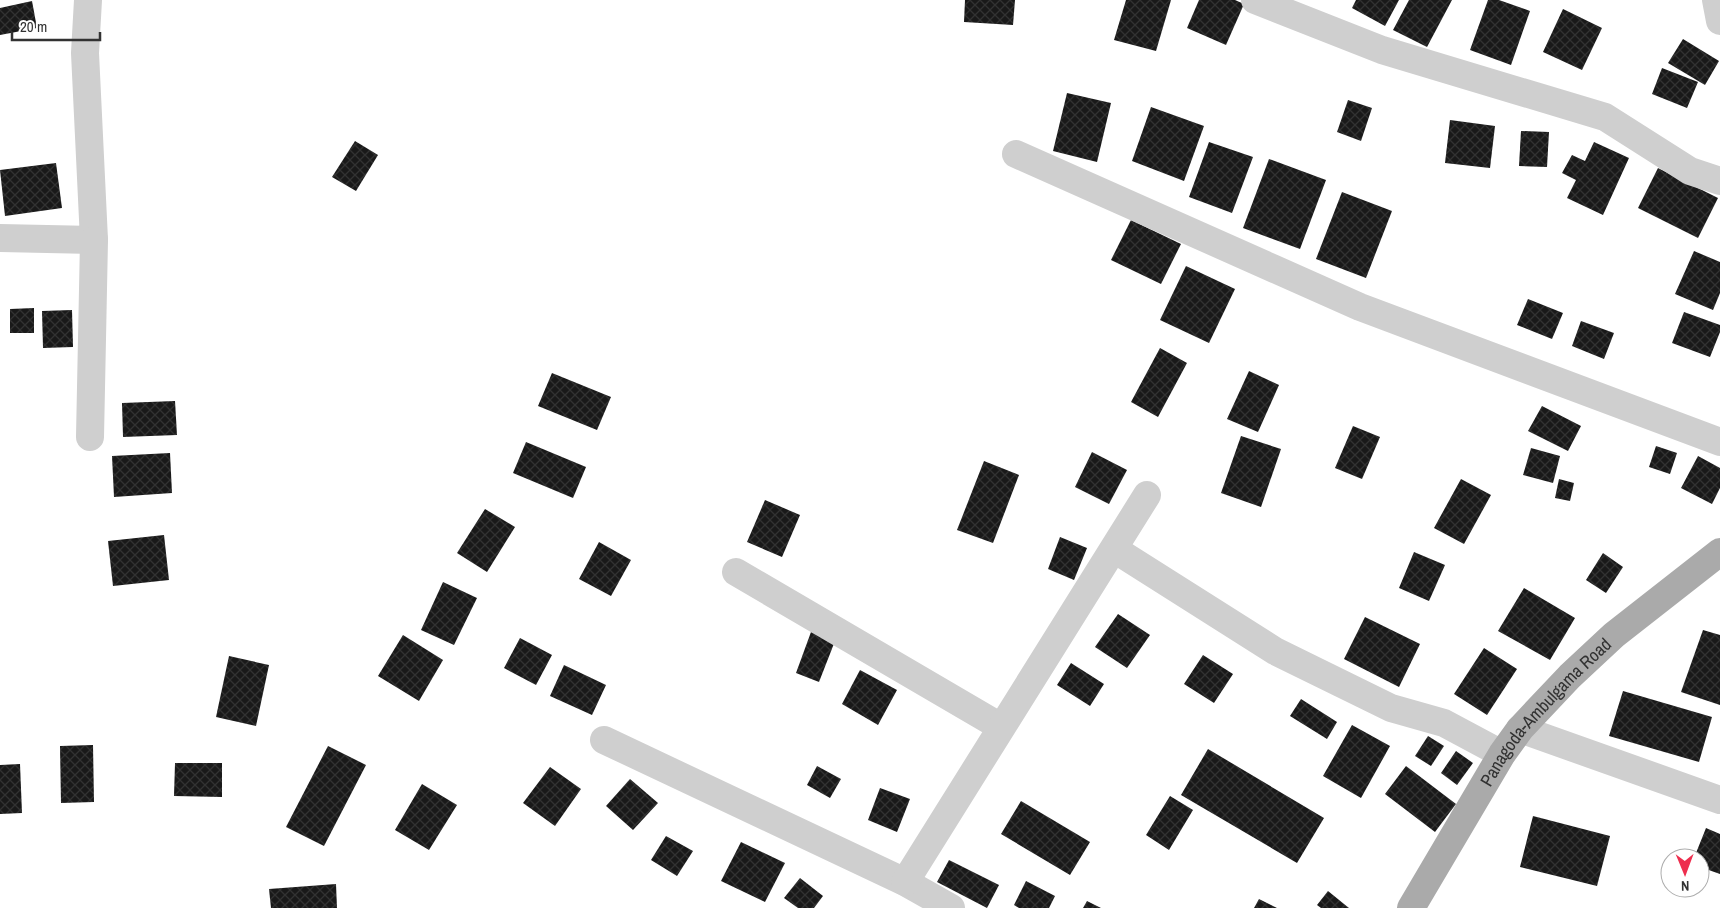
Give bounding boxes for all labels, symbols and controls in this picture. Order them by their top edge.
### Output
scale bar [12,10,100,42]
text: 20 m [20,16,47,37]
street label: Panagoda-Ambulgama Road [1473,632,1616,791]
north arrow [1660,848,1710,898]
text: N [1681,877,1690,895]

